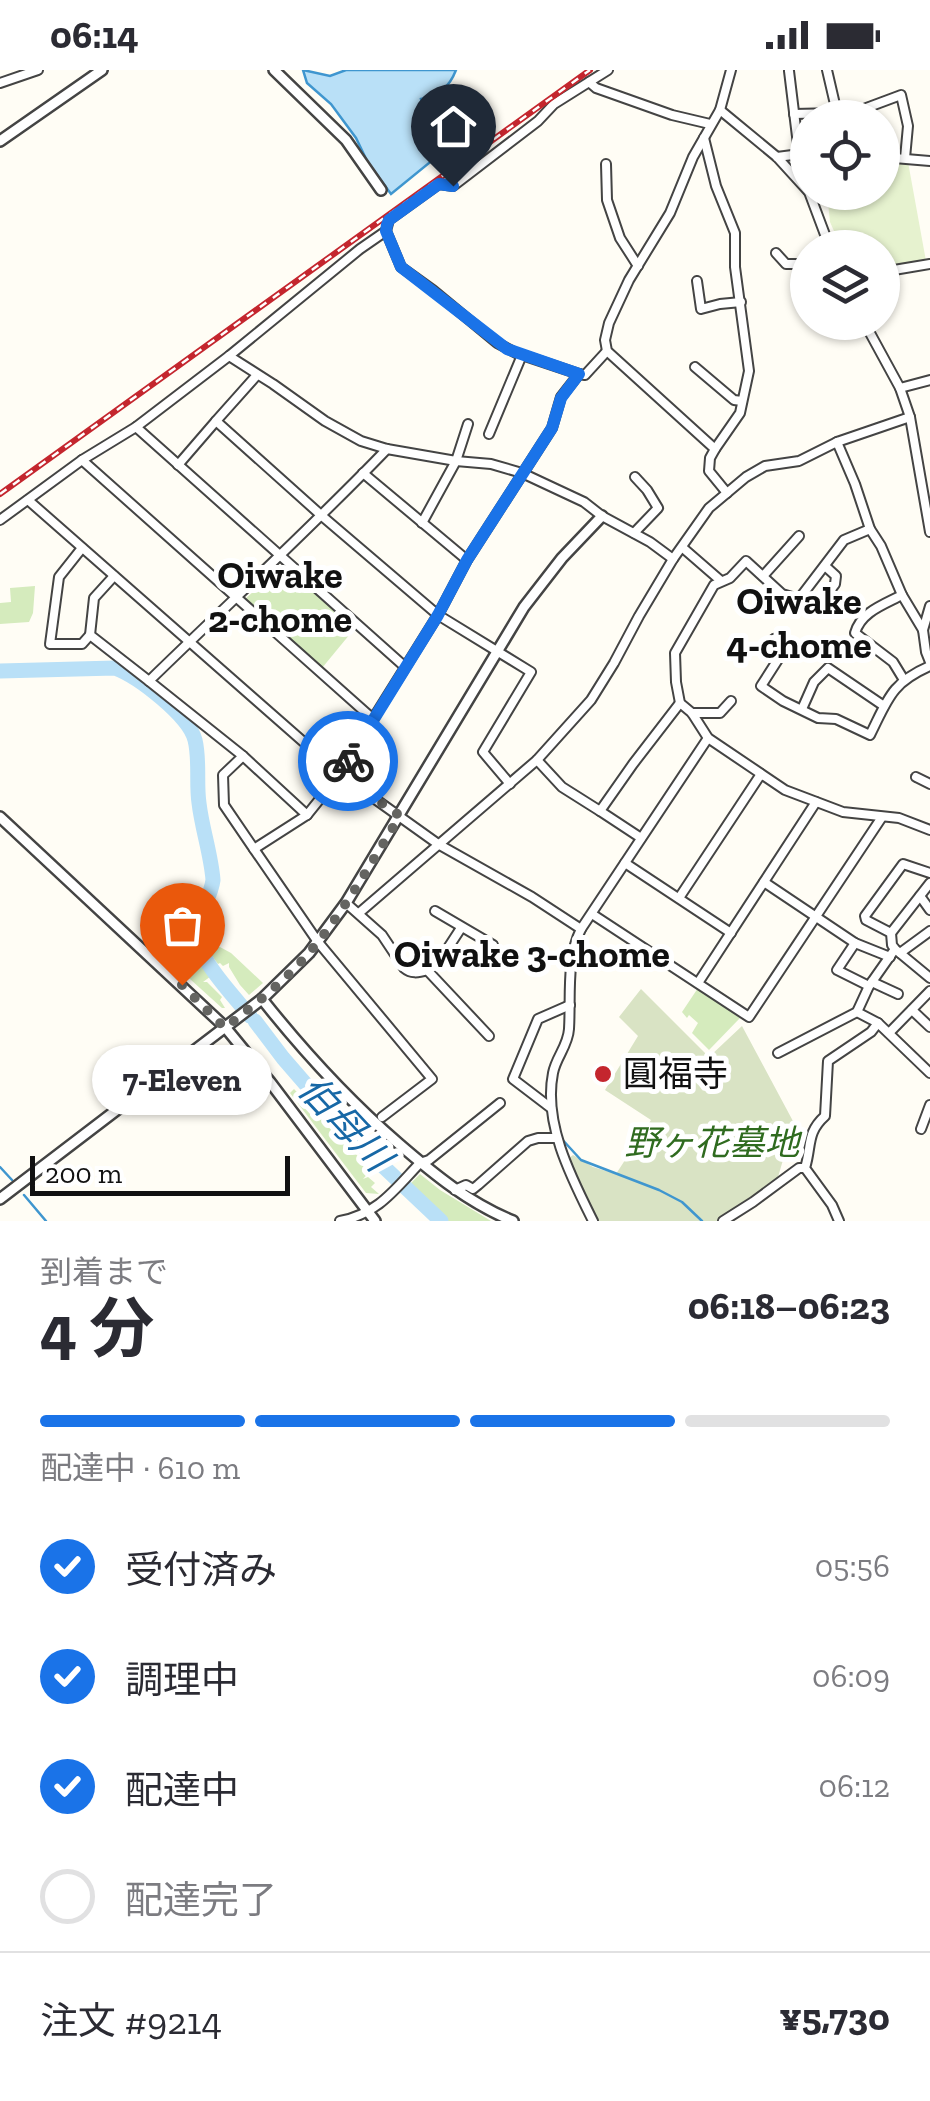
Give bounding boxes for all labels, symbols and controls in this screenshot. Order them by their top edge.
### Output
text: 06:14 [50,12,139,58]
pin [411,84,496,187]
icon: home [426,99,481,154]
map controls [790,100,900,340]
button: locate [790,100,900,210]
button: layers [790,230,900,340]
district label: Oiwake 2-chome [208,552,352,642]
district label: Oiwake 4-chome [726,578,872,668]
courier [298,711,398,811]
icon: bike [321,734,376,789]
pin [140,883,225,986]
icon: bag [155,898,210,953]
district label: Oiwake 3-chome [394,931,670,977]
callout: 7-Eleven [92,1045,272,1115]
place label: 圓福寺 [623,1053,728,1095]
text: 7-Eleven [123,1061,241,1099]
marker: 圓福寺 [592,1063,614,1085]
water label: 伯母川 [289,1066,403,1183]
park label: 野ヶ花墓地 [624,1122,802,1164]
scale bar [30,1151,290,1196]
text: 200 m [45,1157,122,1190]
text: 到着まで [40,1253,168,1291]
text: 06:18–06:23 [688,1283,890,1329]
text: 4 分 [40,1290,154,1368]
text: 配達中 · 610 m [40,1449,240,1487]
icon: check [40,1539,95,1594]
text: 受付済み [125,1547,277,1593]
text: 05:56 [815,1547,890,1585]
icon: check [40,1649,95,1704]
text: 調理中 [125,1657,239,1703]
text: 06:09 [812,1657,890,1695]
icon: check [40,1759,95,1814]
text: 配達中 [125,1767,239,1813]
text: 06:12 [819,1767,890,1805]
text: 配達完了 [125,1877,277,1923]
text: ¥5,730 [779,1994,890,2040]
text: 注文 #9214 [40,1998,222,2044]

